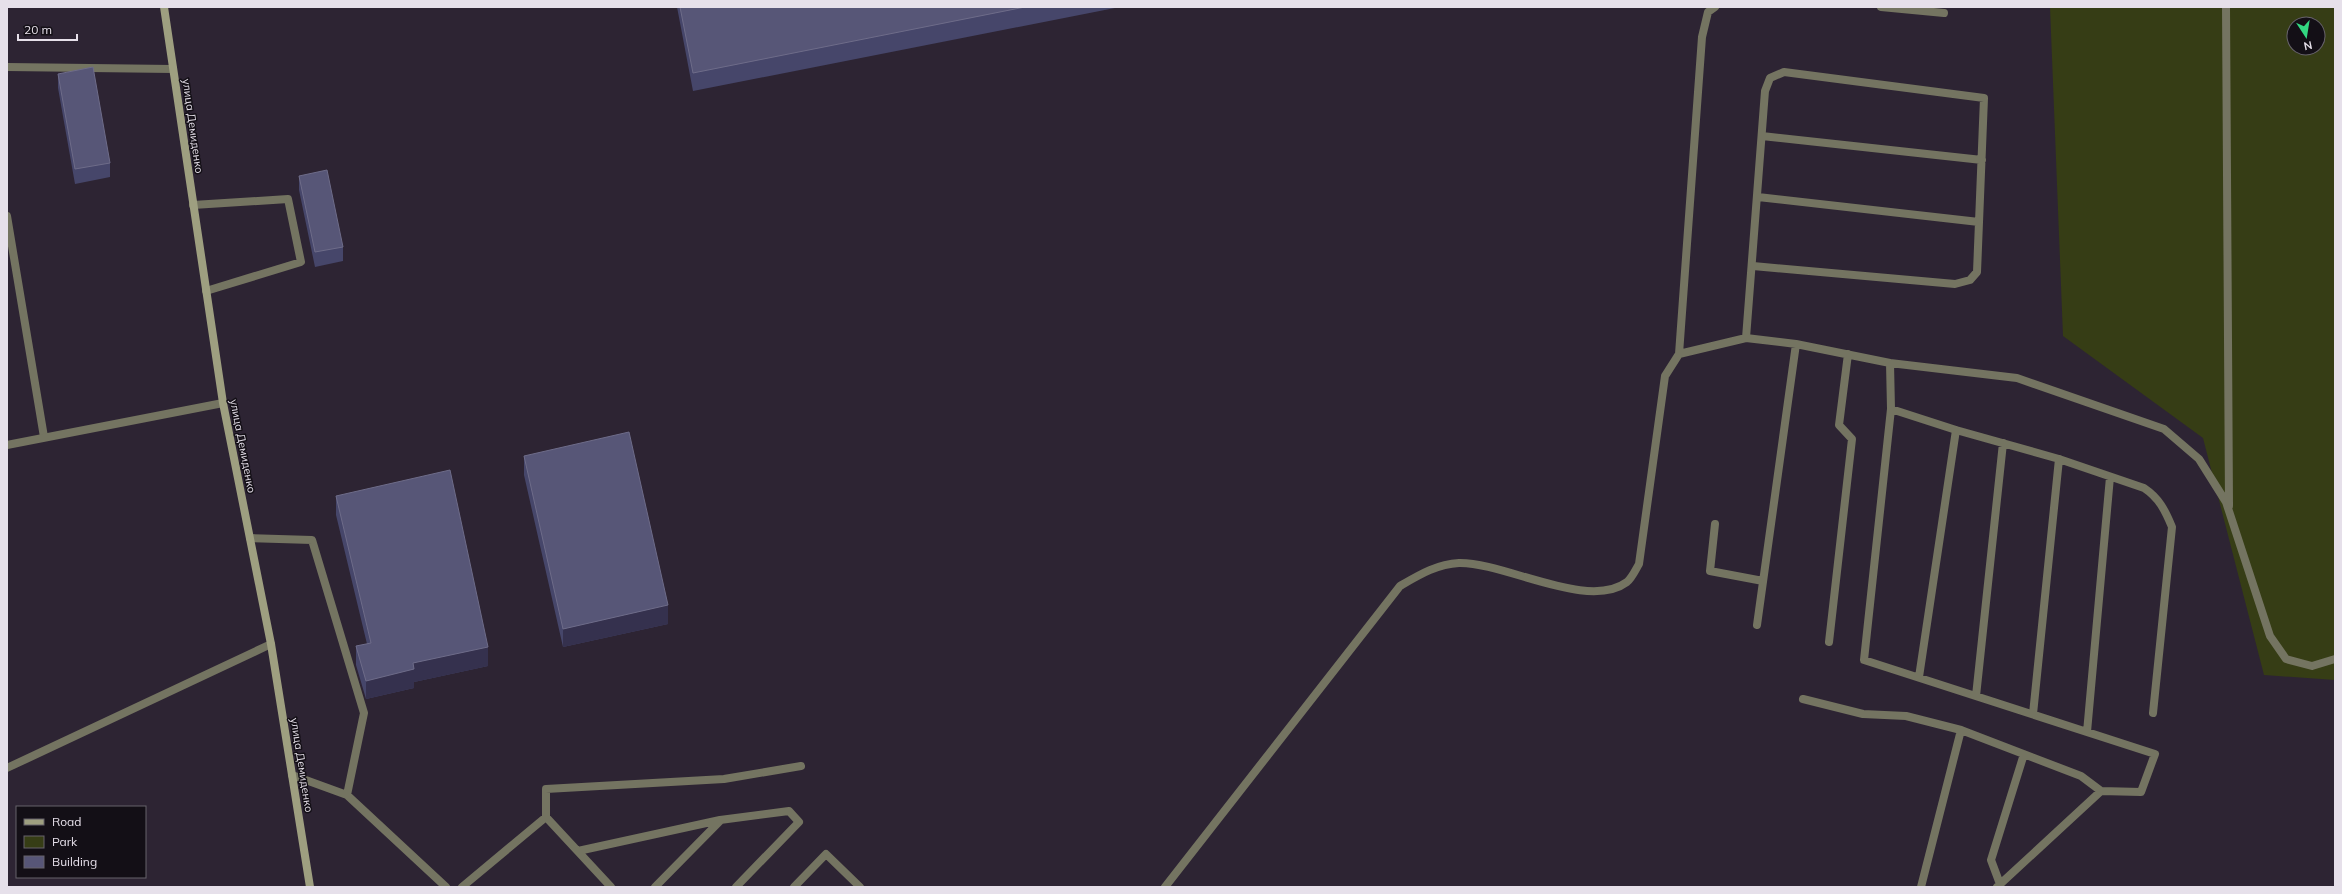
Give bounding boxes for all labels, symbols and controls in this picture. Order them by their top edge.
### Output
scale bar [18,16,77,42]
north arrow [2286,16,2326,56]
text: 20 m [24,22,52,37]
text: N [2303,38,2314,53]
street label: улица Демиденко [179,78,207,174]
street label: улица Демиденко [227,398,259,494]
street label: улица Демиденко [288,717,316,813]
legend [16,806,146,878]
text: Road [52,814,81,829]
text: Park [52,834,78,849]
text: Building [52,854,97,869]

